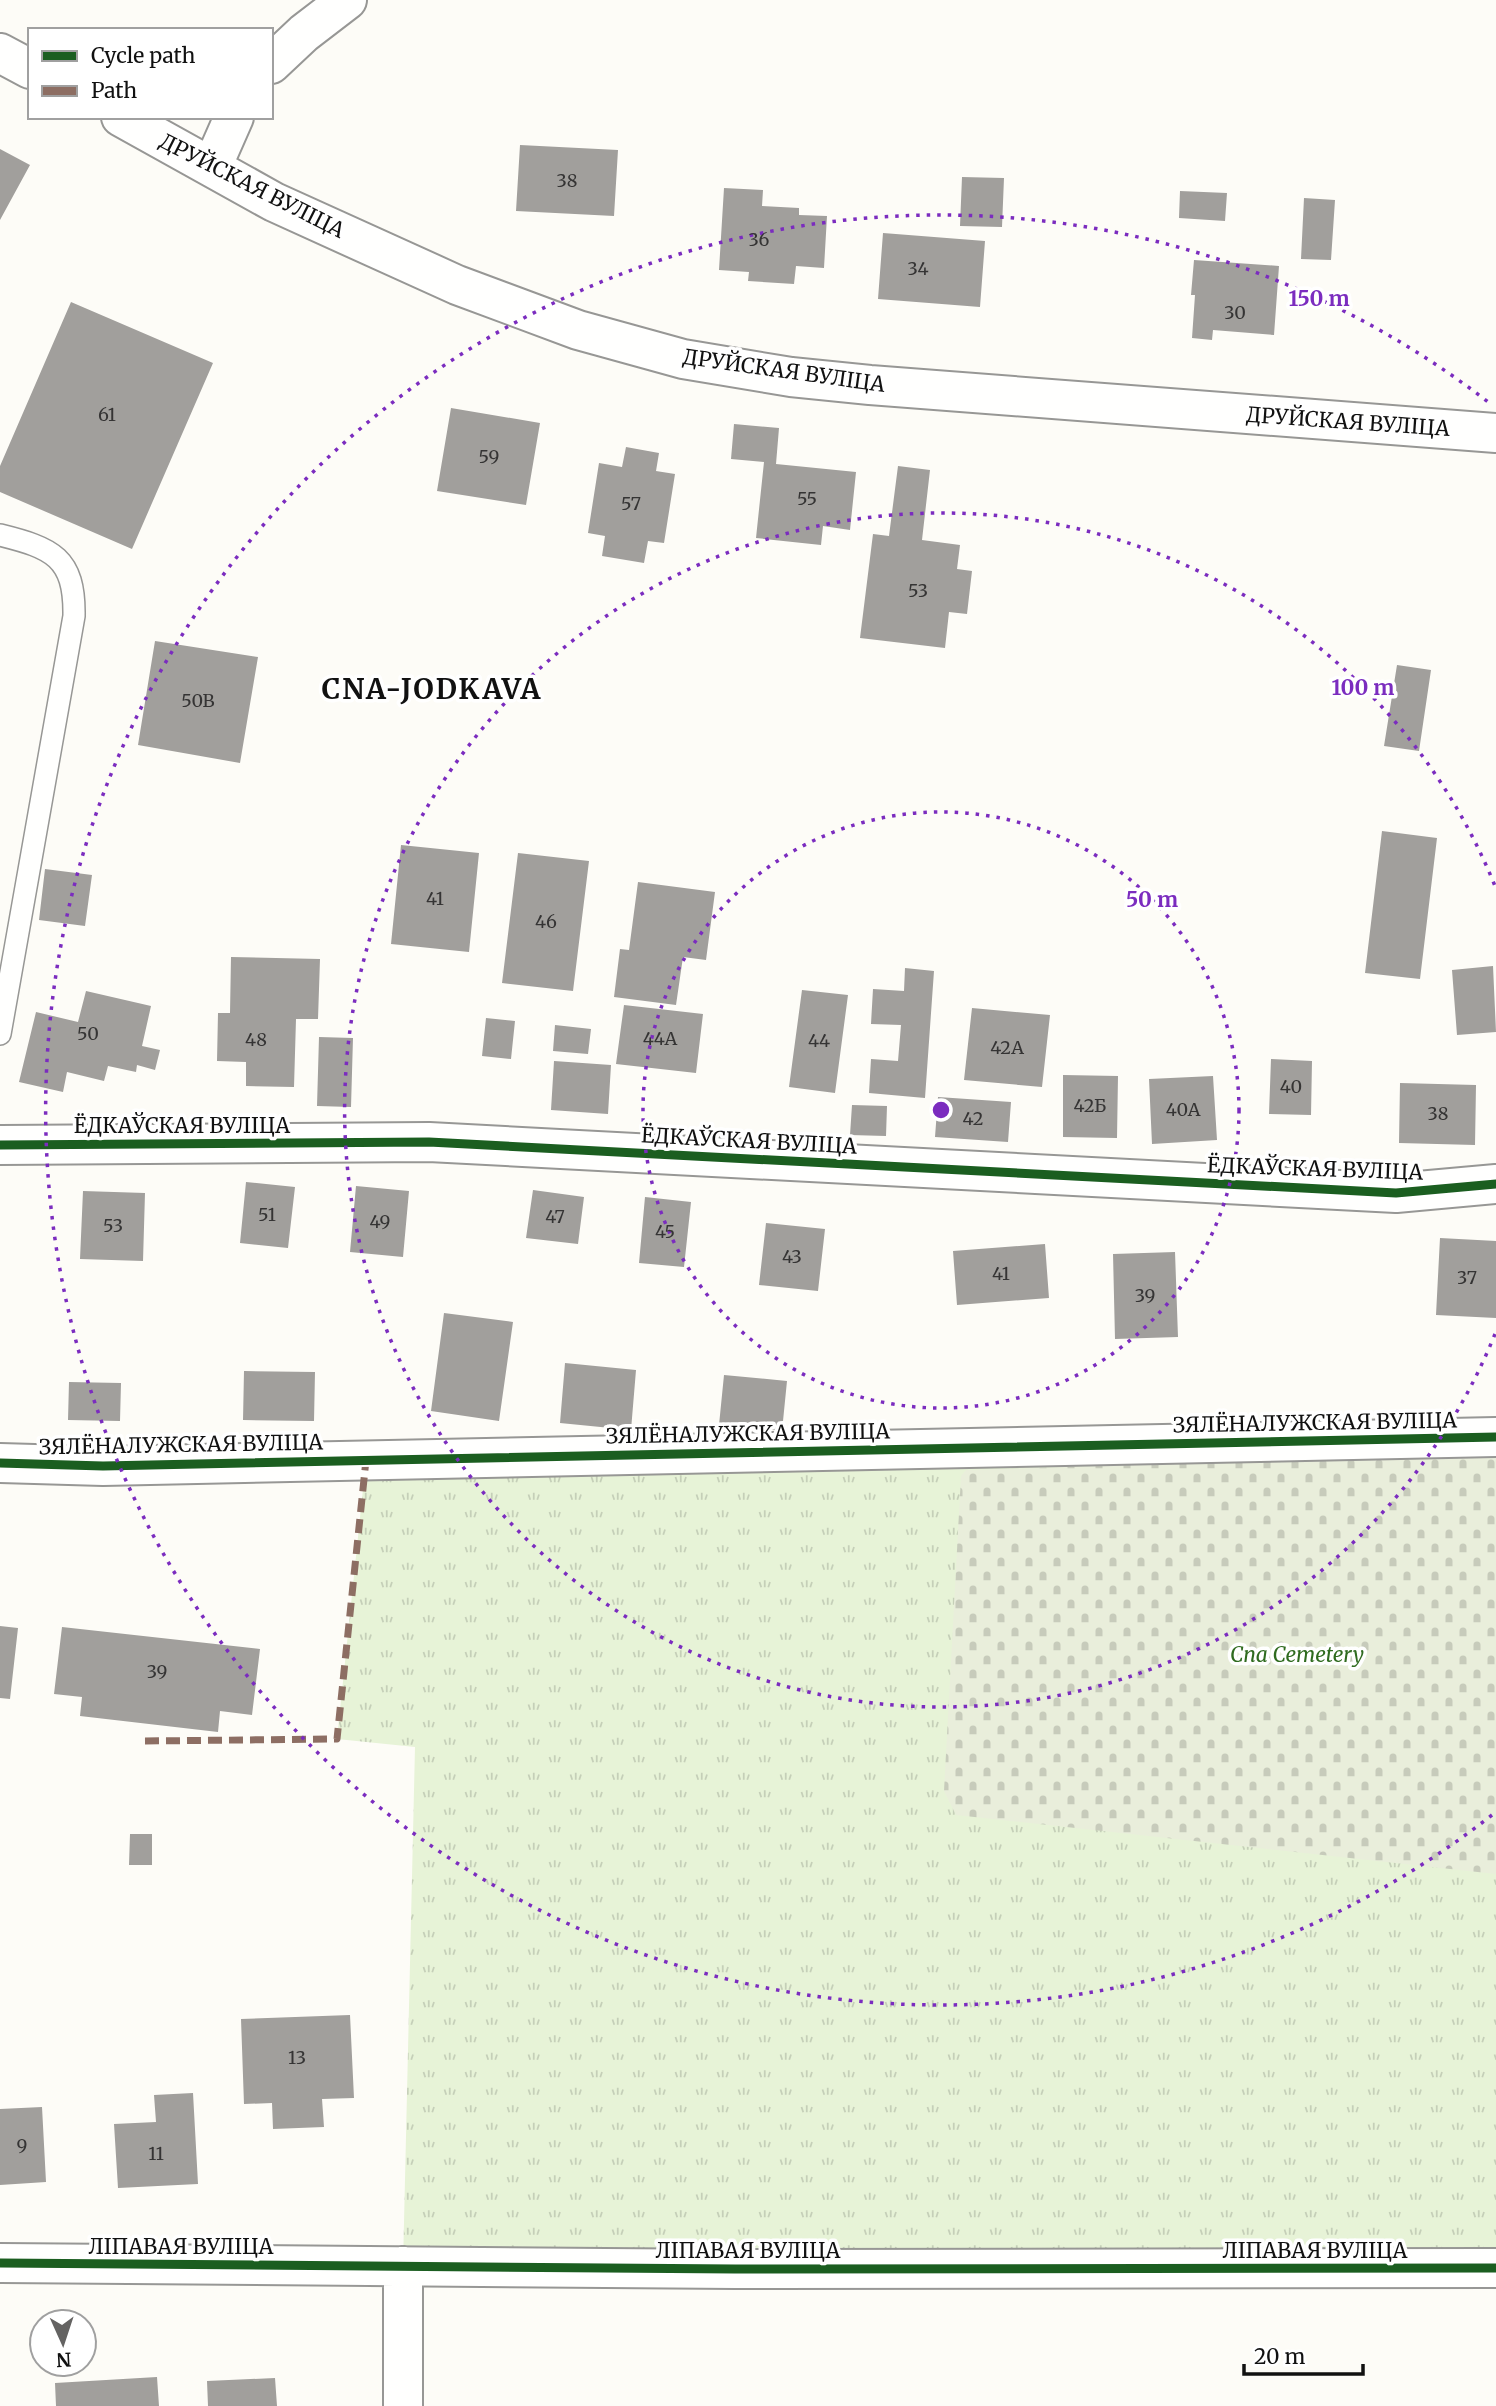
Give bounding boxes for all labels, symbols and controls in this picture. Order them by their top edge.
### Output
legend [28,28,273,119]
text: Cycle path [91,42,195,69]
text: Path [91,77,137,104]
street label: ДРУЙСКАЯ ВУЛІЦА [155,127,349,244]
house number: 38 [557,169,577,192]
house number: 36 [749,228,770,251]
house number: 34 [907,257,929,280]
text: 150 m [1288,285,1350,312]
house number: 30 [1224,301,1246,324]
street label: ДРУЙСКАЯ ВУЛІЦА [681,343,887,398]
street label: ДРУЙСКАЯ ВУЛІЦА [1245,401,1451,442]
house number: 61 [98,403,116,426]
house number: 59 [479,445,499,468]
house number: 55 [797,487,817,510]
house number: 57 [621,492,641,515]
house number: 53 [908,579,928,602]
district label: CNA-JODKAVA [322,671,542,707]
text: 100 m [1332,674,1394,701]
house number: 50В [181,689,215,712]
text: 50 m [1126,886,1178,913]
house number: 41 [426,887,444,910]
house number: 46 [535,910,557,933]
house number: 50 [77,1022,99,1045]
house number: 44А [643,1027,678,1050]
house number: 48 [245,1028,267,1051]
house number: 44 [808,1029,830,1052]
house number: 42А [990,1036,1024,1059]
house number: 40 [1280,1075,1302,1098]
house number: 42Б [1074,1094,1106,1117]
centre of rings [929,1098,953,1122]
house number: 40А [1166,1098,1201,1121]
house number: 38 [1428,1102,1448,1125]
house number: 42 [963,1107,983,1130]
street label: ЁДКАЎСКАЯ ВУЛІЦА [74,1112,290,1139]
street label: ЁДКАЎСКАЯ ВУЛІЦА [640,1121,858,1160]
street label: ЁДКАЎСКАЯ ВУЛІЦА [1206,1151,1424,1186]
house number: 51 [258,1203,276,1226]
house number: 47 [545,1205,565,1228]
house number: 49 [370,1210,390,1233]
house number: 53 [103,1214,123,1237]
house number: 45 [655,1220,675,1243]
house number: 43 [782,1245,802,1268]
house number: 41 [992,1262,1010,1285]
house number: 37 [1457,1266,1477,1289]
house number: 39 [1135,1284,1155,1307]
street label: ЗЯЛЁНАЛУЖСКАЯ ВУЛІЦА [1173,1407,1457,1438]
street label: ЗЯЛЁНАЛУЖСКАЯ ВУЛІЦА [606,1418,890,1449]
street label: ЗЯЛЁНАЛУЖСКАЯ ВУЛІЦА [39,1429,323,1460]
park label: Cna Cemetery [1230,1641,1364,1668]
house number: 39 [147,1660,167,1683]
house number: 13 [288,2046,306,2069]
house number: 9 [17,2134,27,2157]
house number: 11 [148,2142,164,2165]
street label: ЛІПАВАЯ ВУЛІЦА [89,2233,274,2260]
street label: ЛІПАВАЯ ВУЛІЦА [656,2237,841,2264]
street label: ЛІПАВАЯ ВУЛІЦА [1223,2237,1408,2264]
north arrow [28,2308,98,2378]
scale bar [1244,2332,1363,2376]
text: 20 m [1254,2343,1306,2370]
text: N [56,2348,72,2372]

